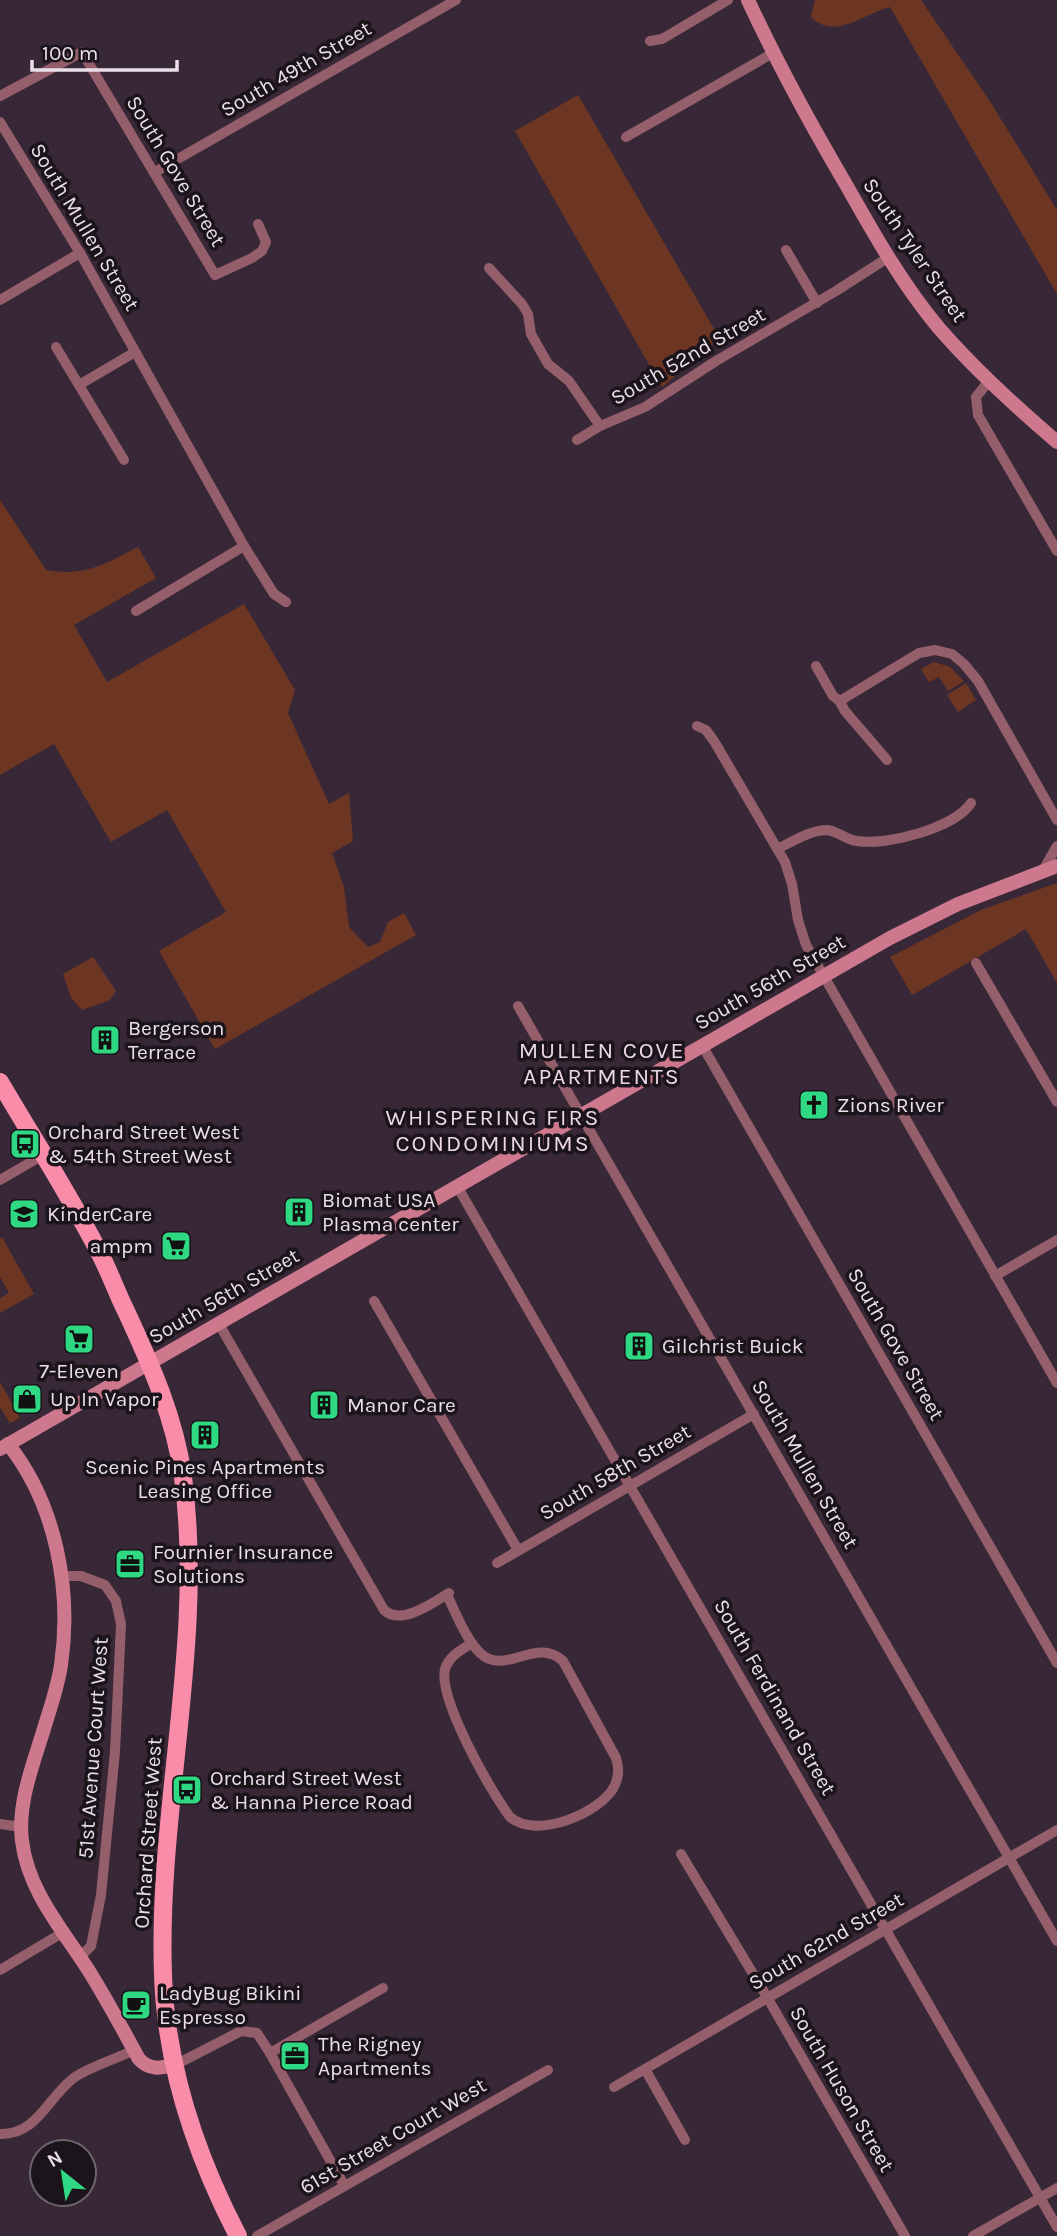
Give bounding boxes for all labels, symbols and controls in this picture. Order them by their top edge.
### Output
street label: South 49th Street [217,16,376,122]
scale bar [32,28,177,72]
text: 100 m [42,41,99,65]
street label: South Gove Street [122,91,230,251]
street label: South Mullen Street [26,139,144,315]
street label: South Tyler Street [858,174,972,326]
street label: South 52nd Street [607,302,770,410]
street label: South 56th Street [691,929,849,1035]
place label: Bergerson Terrace [128,1016,225,1064]
building icon: Bergerson Terrace [88,1023,122,1057]
district label: MULLEN COVE APARTMENTS [519,1037,685,1090]
church icon: Zions River [797,1088,831,1122]
place label: Zions River [837,1093,944,1117]
district label: WHISPERING FIRS CONDOMINIUMS [386,1104,600,1157]
place label: Orchard Street West & 54th Street West [48,1120,240,1168]
bus stop icon: Orchard Street West & 54th Street West [8,1127,42,1161]
place label: Biomat USA Plasma center [322,1188,459,1236]
building icon: Biomat USA Plasma center [282,1195,316,1229]
school or university icon: KinderCare [7,1197,41,1231]
place label: KinderCare [47,1202,152,1226]
supermarket icon: ampm [159,1229,193,1263]
place label: ampm [90,1234,153,1258]
street label: South 56th Street [145,1243,303,1349]
street label: South Gove Street [843,1264,949,1424]
supermarket icon: 7-Eleven [62,1322,96,1356]
building icon: Gilchrist Buick [622,1329,656,1363]
place label: Gilchrist Buick [662,1334,804,1358]
place label: 7-Eleven [39,1359,119,1383]
street label: South Mullen Street [747,1375,863,1553]
shop icon: Up In Vapor [10,1382,44,1416]
place label: Up In Vapor [50,1387,159,1411]
building icon: Manor Care [307,1388,341,1422]
place label: Manor Care [347,1393,456,1417]
building icon: Scenic Pines Apartments Leasing Office [188,1418,222,1452]
street label: South 58th Street [535,1419,695,1525]
place label: Scenic Pines Apartments Leasing Office [85,1455,325,1503]
place label: Fournier Insurance Solutions [153,1540,333,1588]
office icon: Fournier Insurance Solutions [113,1547,147,1581]
street label: South Ferdinand Street [709,1595,841,1799]
street label: 51st Avenue Court West [73,1636,113,1860]
street label: Orchard Street West [129,1736,167,1929]
place label: Orchard Street West & Hanna Pierce Road [210,1766,413,1814]
bus stop icon: Orchard Street West & Hanna Pierce Road [170,1773,204,1807]
street label: South 62nd Street [744,1887,908,1995]
place label: LadyBug Bikini Espresso [159,1981,302,2029]
cafe icon: LadyBug Bikini Espresso [119,1988,153,2022]
street label: South Huson Street [785,2002,899,2176]
place label: The Rigney Apartments [318,2032,431,2080]
office icon: The Rigney Apartments [278,2039,312,2073]
street label: 61st Street Court West [296,2073,490,2199]
north arrow [28,2138,98,2208]
text: N [44,2146,66,2172]

